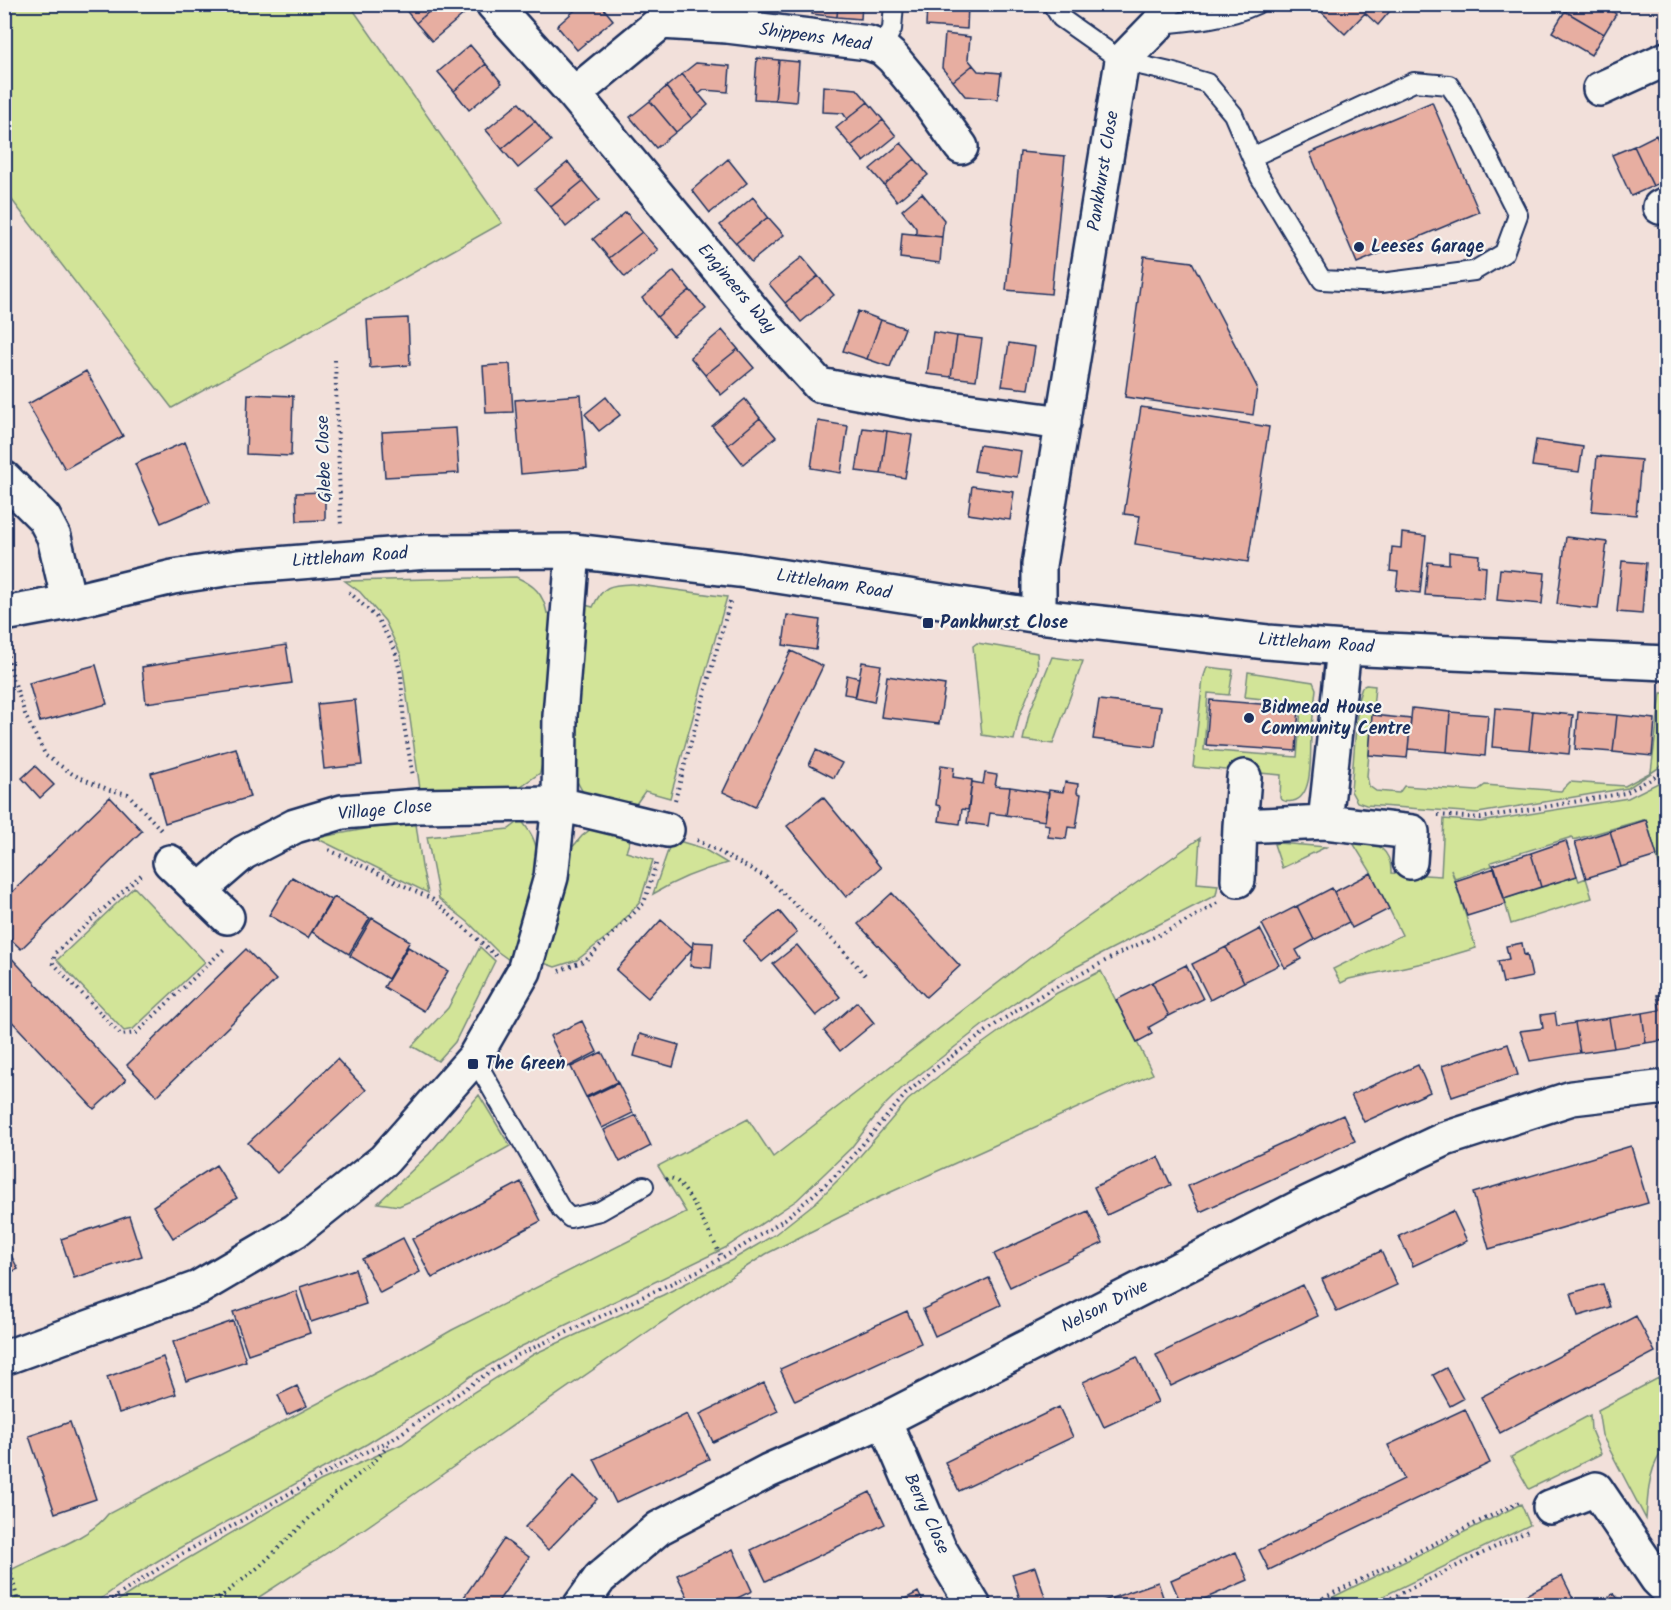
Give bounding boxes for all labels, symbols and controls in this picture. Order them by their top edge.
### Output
street label: Shippens Mead [757,16,874,60]
street label: Pankhurst Close [1080,109,1128,233]
place label: Leeses Garage [1371,233,1484,262]
street label: Engineers Way [689,237,783,341]
marker: Leeses Garage [1352,240,1366,254]
street label: Glebe Close [309,415,341,503]
street label: Littleham Road [291,539,410,577]
street label: Littleham Road [774,562,895,609]
place label: Pankhurst Close [940,609,1068,638]
marker: Pankhurst Close [921,616,935,630]
street label: Littleham Road [1257,625,1376,663]
place label: Bidmead House Community Centre [1261,694,1411,744]
marker: Bidmead House Community Centre [1242,711,1256,725]
street label: Village Close [337,792,433,830]
place label: The Green [485,1050,565,1079]
marker: The Green [466,1057,480,1071]
street label: Nelson Drive [1056,1273,1154,1341]
street label: Berry Close [895,1469,957,1559]

